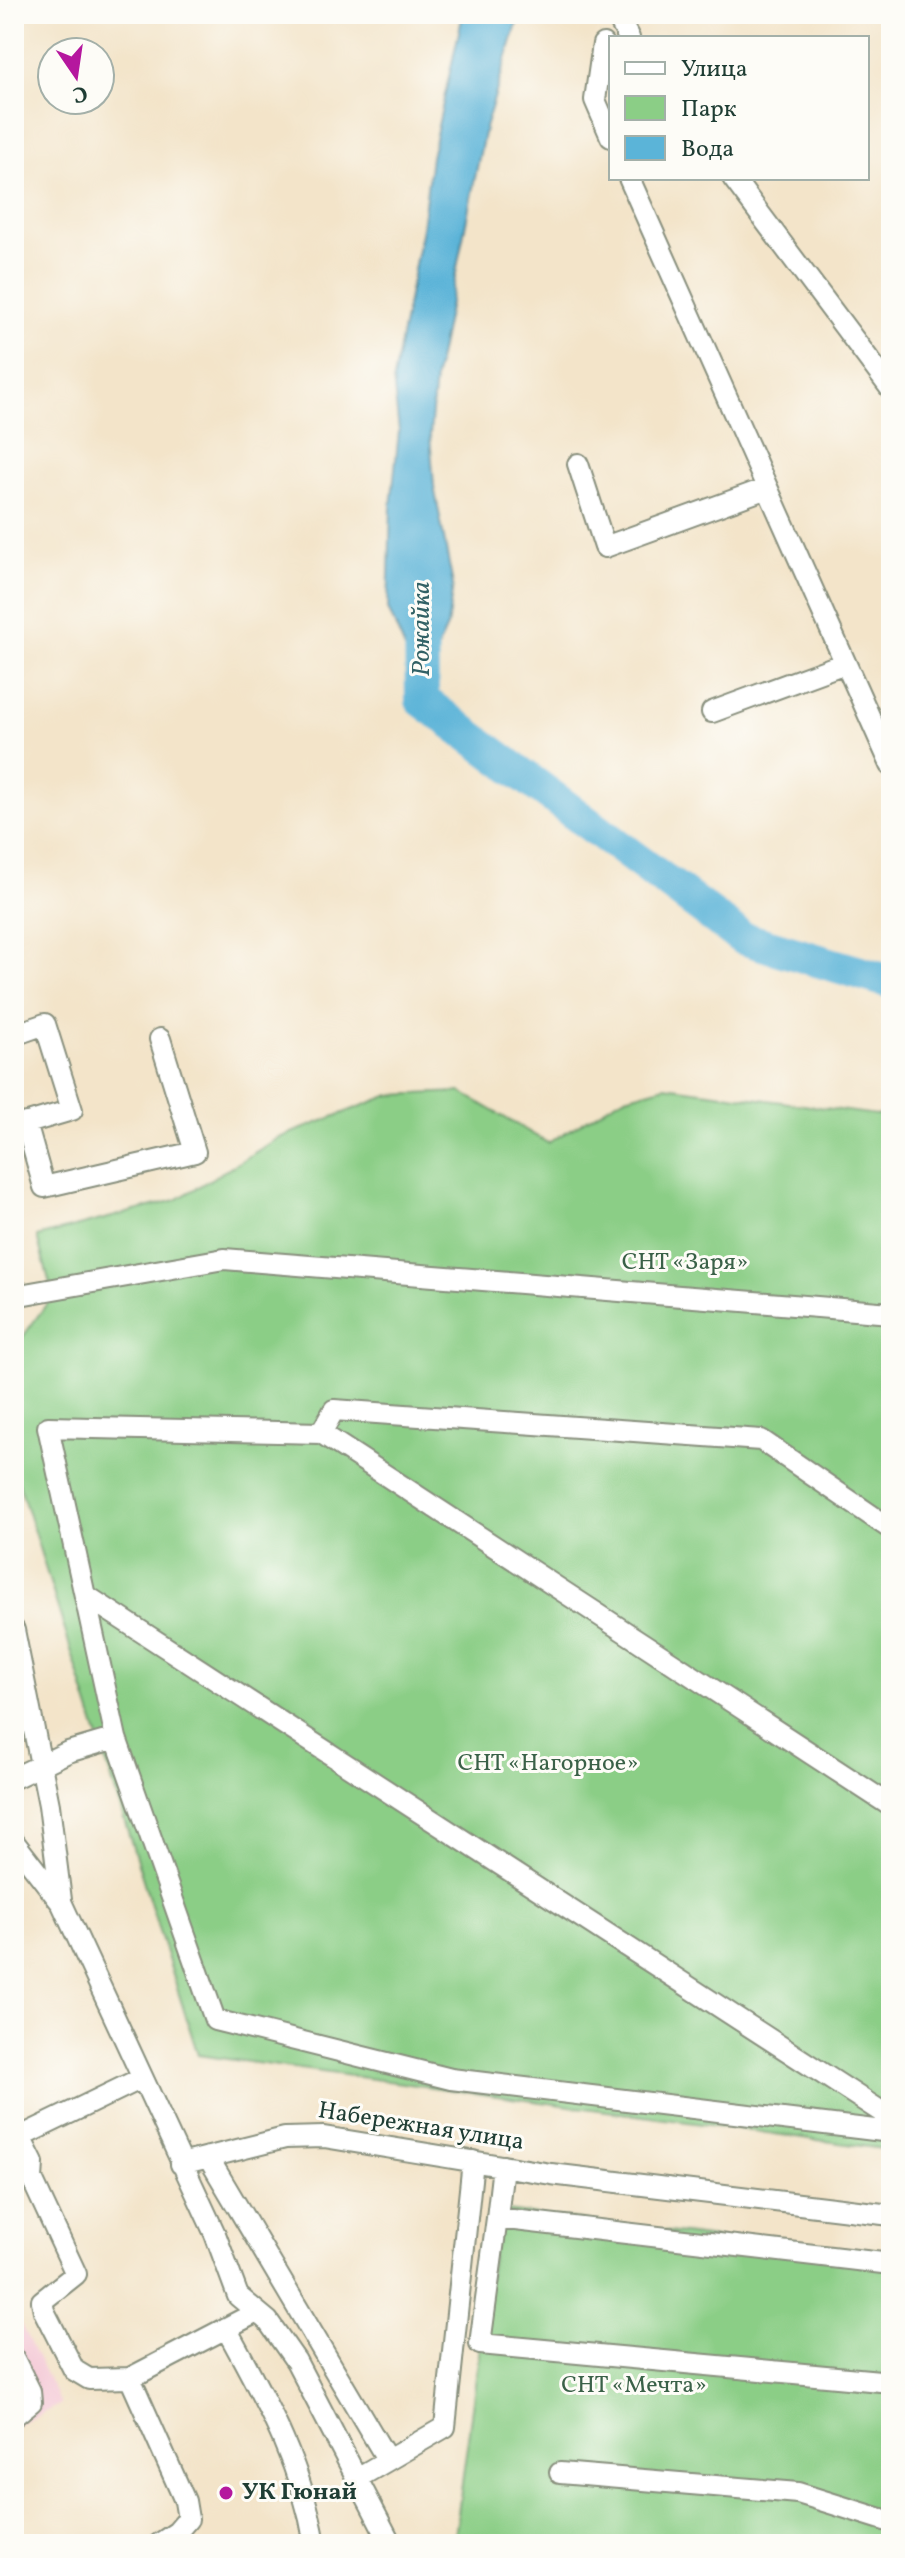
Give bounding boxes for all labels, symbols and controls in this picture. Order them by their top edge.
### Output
north arrow [36,36,116,116]
legend [609,36,869,180]
text: Улица [681,53,748,87]
text: С [70,76,90,110]
text: Парк [681,93,737,127]
text: Вода [681,133,734,167]
water label: Рожайка [404,581,440,677]
park label: СНТ «Заря» [622,1246,748,1280]
park label: СНТ «Нагорное» [458,1747,638,1781]
street label: Набережная улица [315,2094,527,2160]
park label: СНТ «Мечта» [561,2369,707,2403]
place label: УК Гюнай [242,2476,357,2510]
marker: УК Гюнай [217,2484,235,2502]

